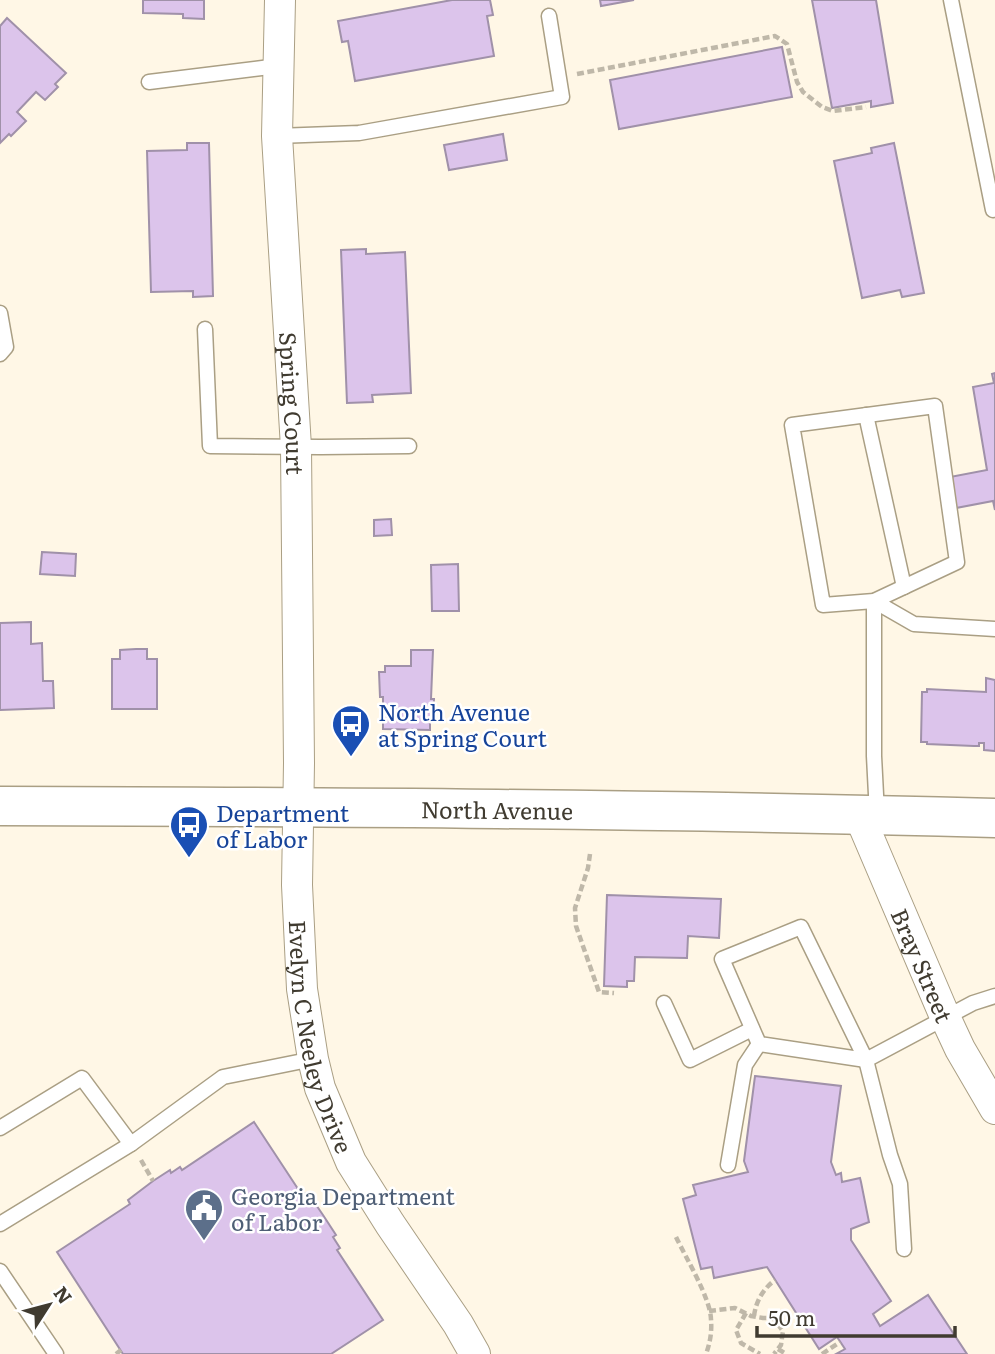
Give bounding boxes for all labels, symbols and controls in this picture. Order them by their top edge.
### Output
street label: Spring Court [272,331,313,476]
place label: North Avenue at Spring Court [378,694,547,754]
bus stop icon: North Avenue at Spring Court [330,703,372,758]
street label: North Avenue [421,791,573,827]
place label: Department of Labor [216,795,350,855]
bus stop icon: Department of Labor [168,804,210,859]
street label: Bray Street [884,903,963,1028]
street label: Evelyn C Neeley Drive [282,919,362,1158]
place label: Georgia Department of Labor [231,1178,456,1238]
public building icon: Georgia Department of Labor [183,1187,225,1242]
north arrow [14,1270,84,1340]
text: N [48,1280,80,1309]
scale bar [757,1294,955,1338]
text: 50 m [768,1301,815,1332]

